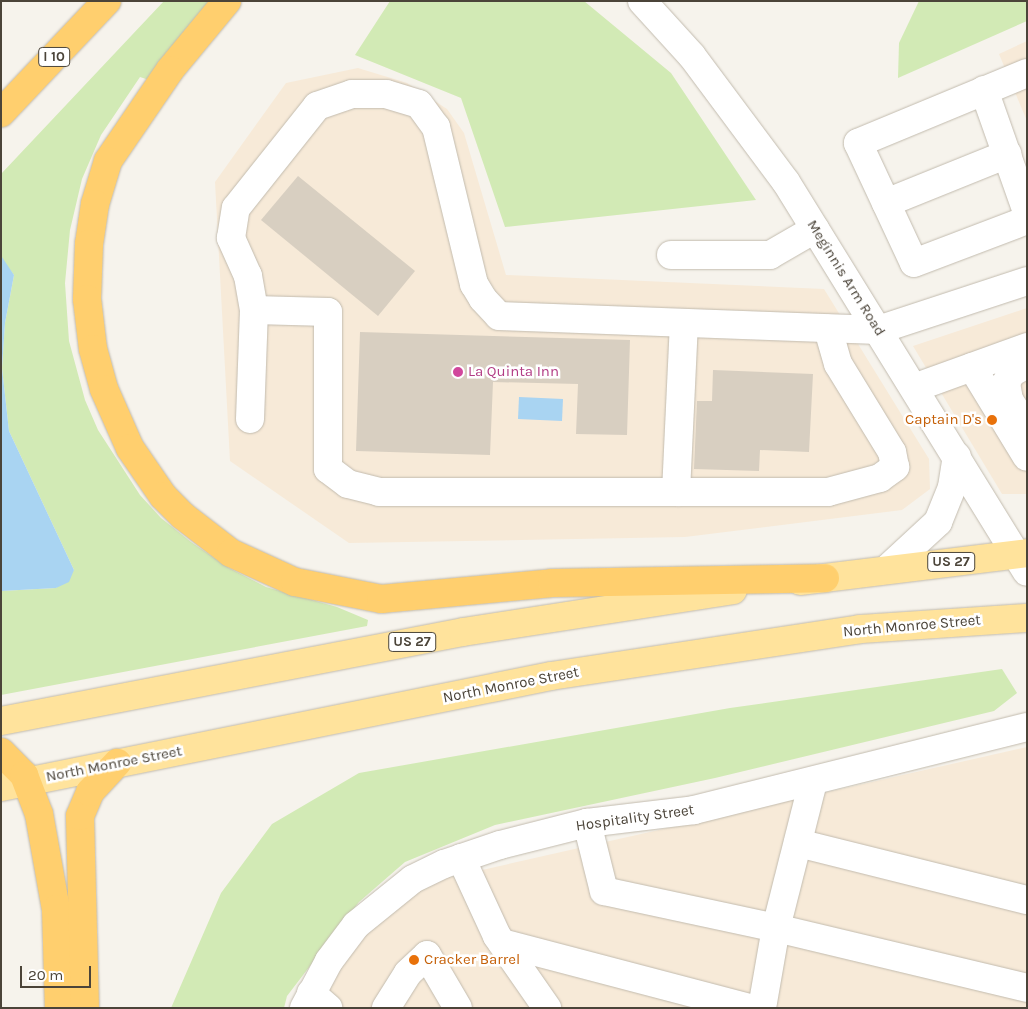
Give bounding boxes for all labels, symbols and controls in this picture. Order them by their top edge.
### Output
road number: I 10 [38,46,70,68]
street label: Meginnis Arm Road [803,217,889,339]
place label: La Quinta Inn [468,363,559,381]
marker: La Quinta Inn [452,366,464,378]
place label: Captain D's [905,411,982,429]
marker: Captain D's [986,414,998,426]
road number: US 27 [926,550,976,574]
street label: North Monroe Street [842,611,982,641]
road number: US 27 [387,630,437,654]
street label: North Monroe Street [441,663,581,707]
street label: North Monroe Street [44,742,184,786]
street label: Hospitality Street [575,801,695,835]
place label: Cracker Barrel [424,951,520,969]
marker: Cracker Barrel [408,954,420,966]
scale bar [22,956,94,988]
text: 20 m [28,966,63,984]

